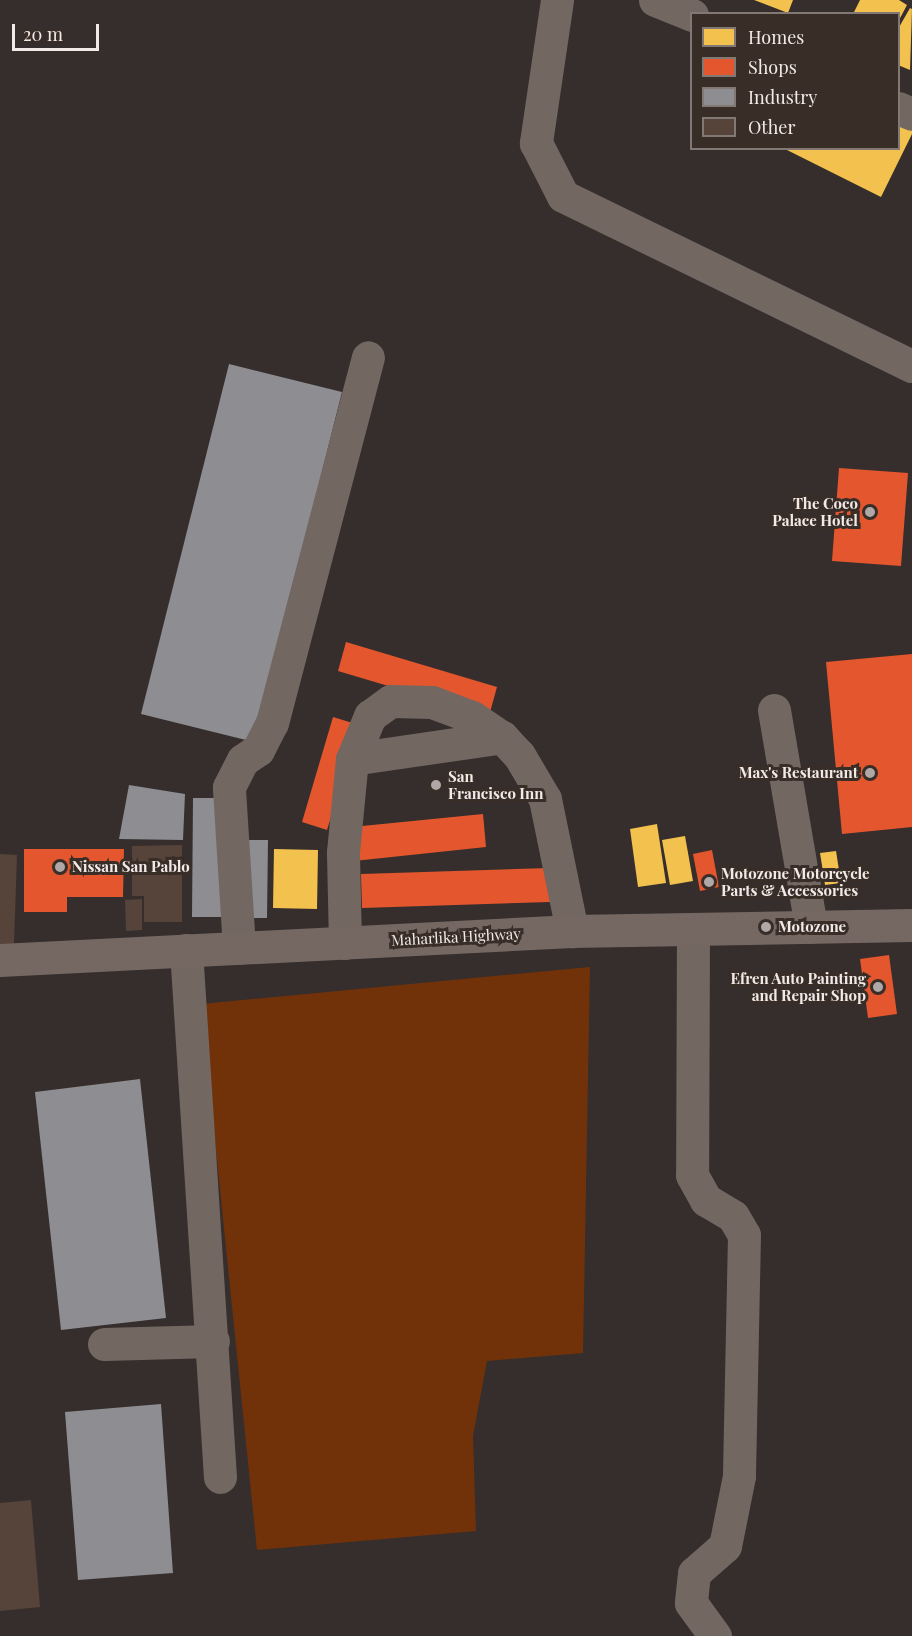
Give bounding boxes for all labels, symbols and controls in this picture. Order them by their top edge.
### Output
scale bar [15,12,102,50]
legend [690,12,900,150]
text: 20 m [23,22,63,46]
text: Homes [748,25,804,49]
text: Shops [748,55,797,79]
text: Industry [748,85,817,109]
text: Other [748,115,795,139]
place label: The Coco Palace Hotel [772,494,858,529]
marker: The Coco Palace Hotel [863,505,877,519]
place label: Max's Restaurant [739,764,858,782]
marker: Max's Restaurant [863,766,877,780]
place label: San Francisco Inn [448,767,543,802]
marker: San Francisco Inn [429,778,443,792]
place label: Nissan San Pablo [72,858,190,876]
marker: Nissan San Pablo [53,860,67,874]
place label: Motozone Motorcycle Parts & Accessories [721,864,870,899]
marker: Motozone Motorcycle Parts & Accessories [702,875,716,889]
place label: Motozone [778,918,846,936]
marker: Motozone [759,920,773,934]
street label: Maharlika Highway [391,925,521,949]
place label: Efren Auto Painting and Repair Shop [730,969,866,1004]
marker: Efren Auto Painting and Repair Shop [871,980,885,994]

